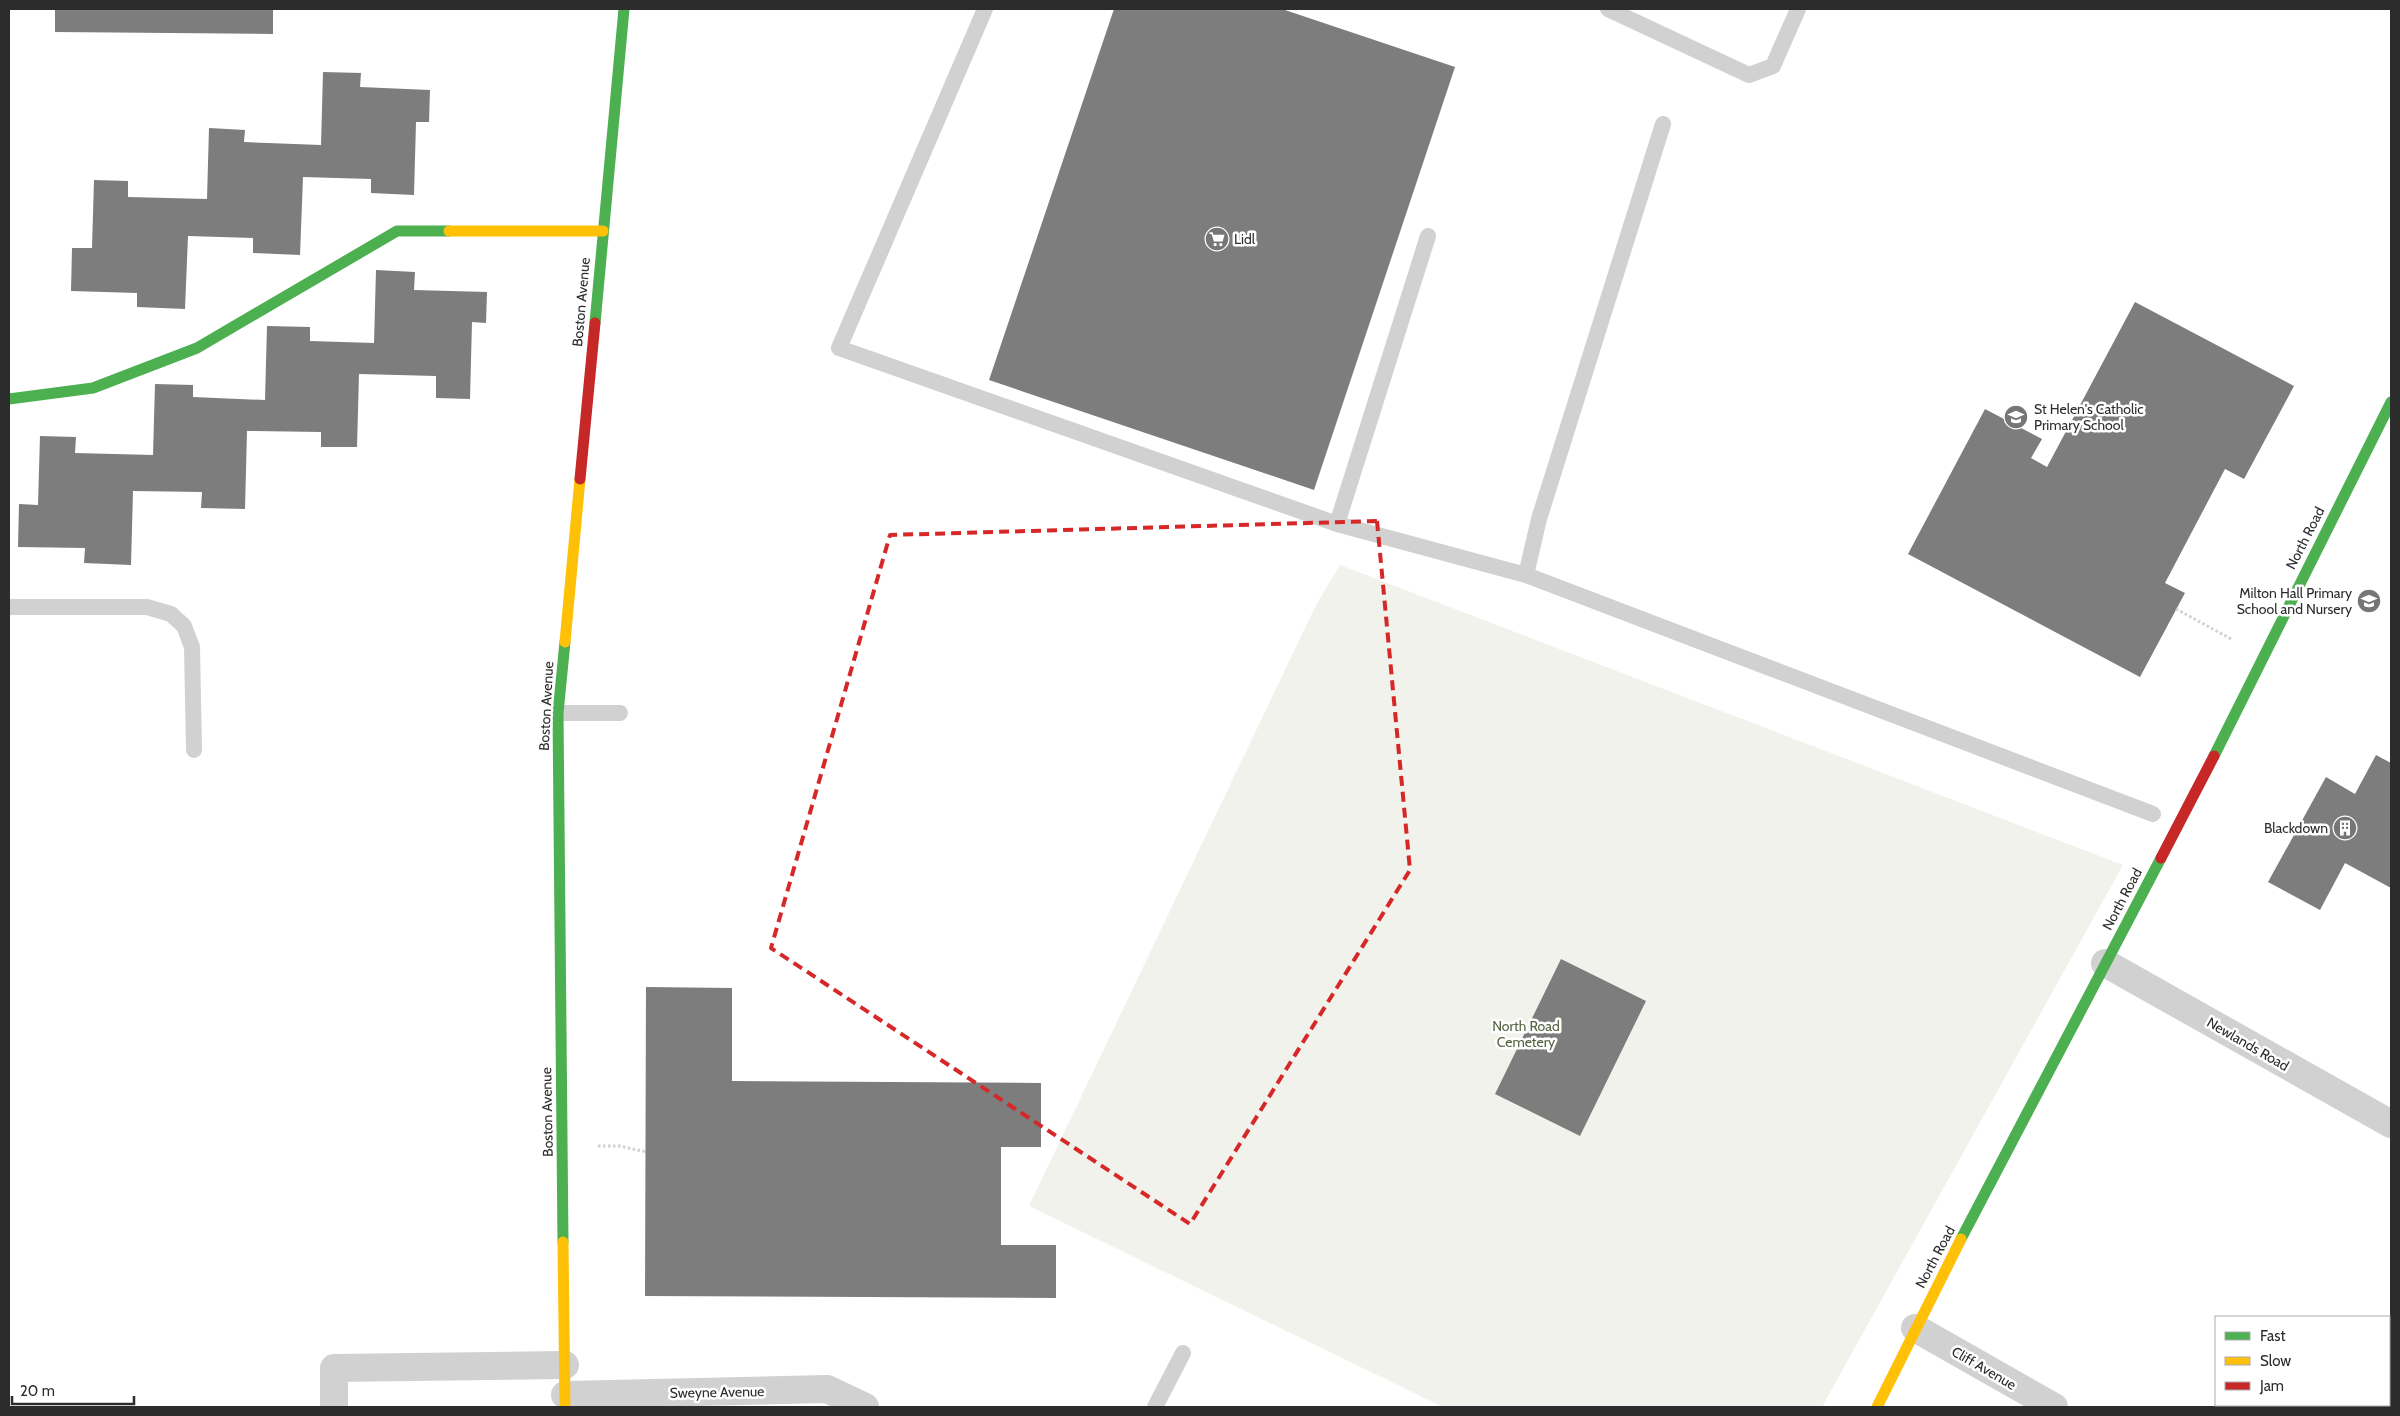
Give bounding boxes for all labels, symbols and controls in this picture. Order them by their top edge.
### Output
supermarket icon: Lidl [1204,226,1230,252]
place label: Lidl [1234,230,1256,248]
street label: Boston Avenue [568,257,594,347]
place label: St Helen's Catholic Primary School [2034,400,2144,434]
school or university icon: St Helen's Catholic Primary School [2003,404,2029,430]
street label: North Road [2282,504,2328,572]
place label: Milton Hall Primary School and Nursery [2237,584,2352,618]
school or university icon: Milton Hall Primary School and Nursery [2356,588,2382,614]
street label: Boston Avenue [535,661,557,751]
building icon: Blackdown [2332,815,2358,841]
place label: Blackdown [2264,819,2328,837]
street label: North Road [2098,865,2146,933]
street label: Newlands Road [2204,1013,2292,1075]
park label: North Road Cemetery [1492,1017,1560,1051]
street label: Boston Avenue [537,1067,557,1157]
street label: North Road [1911,1223,1959,1291]
legend [2215,1316,2390,1406]
text: Fast [2260,1327,2285,1345]
street label: Cliff Avenue [1948,1342,2020,1394]
text: Slow [2260,1352,2291,1370]
scale bar [12,1374,135,1406]
text: Jam [2259,1377,2284,1395]
text: 20 m [20,1382,55,1400]
street label: Sweyne Avenue [669,1382,765,1402]

